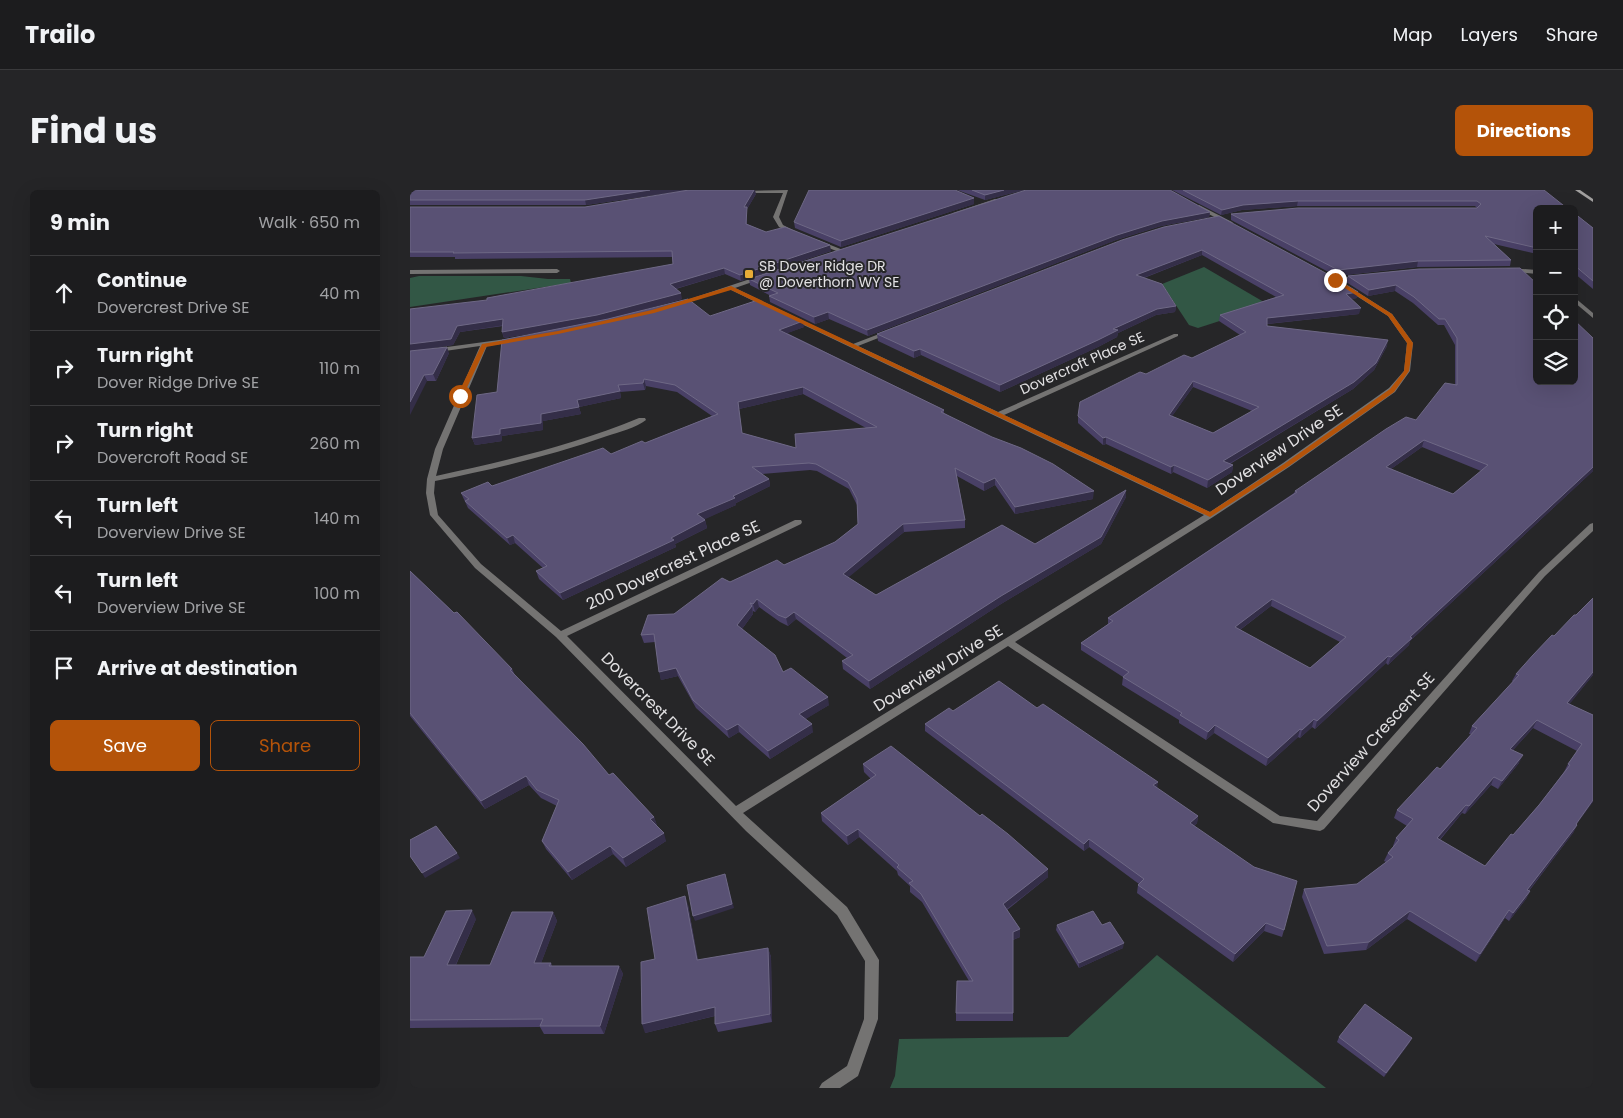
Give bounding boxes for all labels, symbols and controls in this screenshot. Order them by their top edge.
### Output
text: Trailo [25,18,95,51]
text: Map [1393,22,1433,47]
text: Layers [1461,22,1518,47]
text: Share [1546,22,1598,47]
button: Directions [1455,105,1593,156]
text: Find us [30,106,157,155]
map controls [1533,205,1578,385]
button: + [1533,205,1578,250]
text: 9 min [50,208,110,237]
text: Walk · 650 m [258,211,360,234]
button: − [1533,250,1578,295]
place label: SB Dover Ridge DR @ Doverthorn WY SE [759,256,899,292]
text: Continue [97,267,187,294]
marker: SB Dover Ridge DR @ Doverthorn WY SE [743,268,755,280]
route end [1324,269,1347,292]
icon: ahead [50,279,78,307]
text: 40 m [319,282,360,305]
button: locate [1533,295,1578,340]
text: Dovercrest Drive SE [97,296,249,319]
street label: Dovercroft Place SE [1017,327,1147,399]
button: layers [1533,340,1578,385]
text: Turn right [97,342,193,369]
icon: right [50,354,78,382]
text: 110 m [319,357,360,380]
text: Dover Ridge Drive SE [97,371,259,394]
route start [449,385,472,408]
street label: Doverview Drive SE [1211,399,1347,501]
text: Turn right [97,417,193,444]
icon: right [50,429,78,457]
text: 260 m [310,432,360,455]
text: Dovercroft Road SE [97,446,248,469]
text: Turn left [97,492,178,519]
icon: left [50,504,78,532]
text: 140 m [314,507,360,530]
street label: 200 Dovercrest Place SE [582,515,764,615]
text: Doverview Drive SE [97,521,246,544]
text: Turn left [97,567,178,594]
icon: left [50,579,78,607]
text: 100 m [314,582,360,605]
text: Doverview Drive SE [97,596,246,619]
street label: Doverview Drive SE [869,619,1007,717]
street label: Dovercrest Drive SE [596,647,720,771]
icon: arrive [50,654,78,682]
text: Arrive at destination [97,655,298,682]
street label: Doverview Crescent SE [1302,667,1440,817]
button: Save [50,720,200,771]
button: Share [210,720,360,771]

